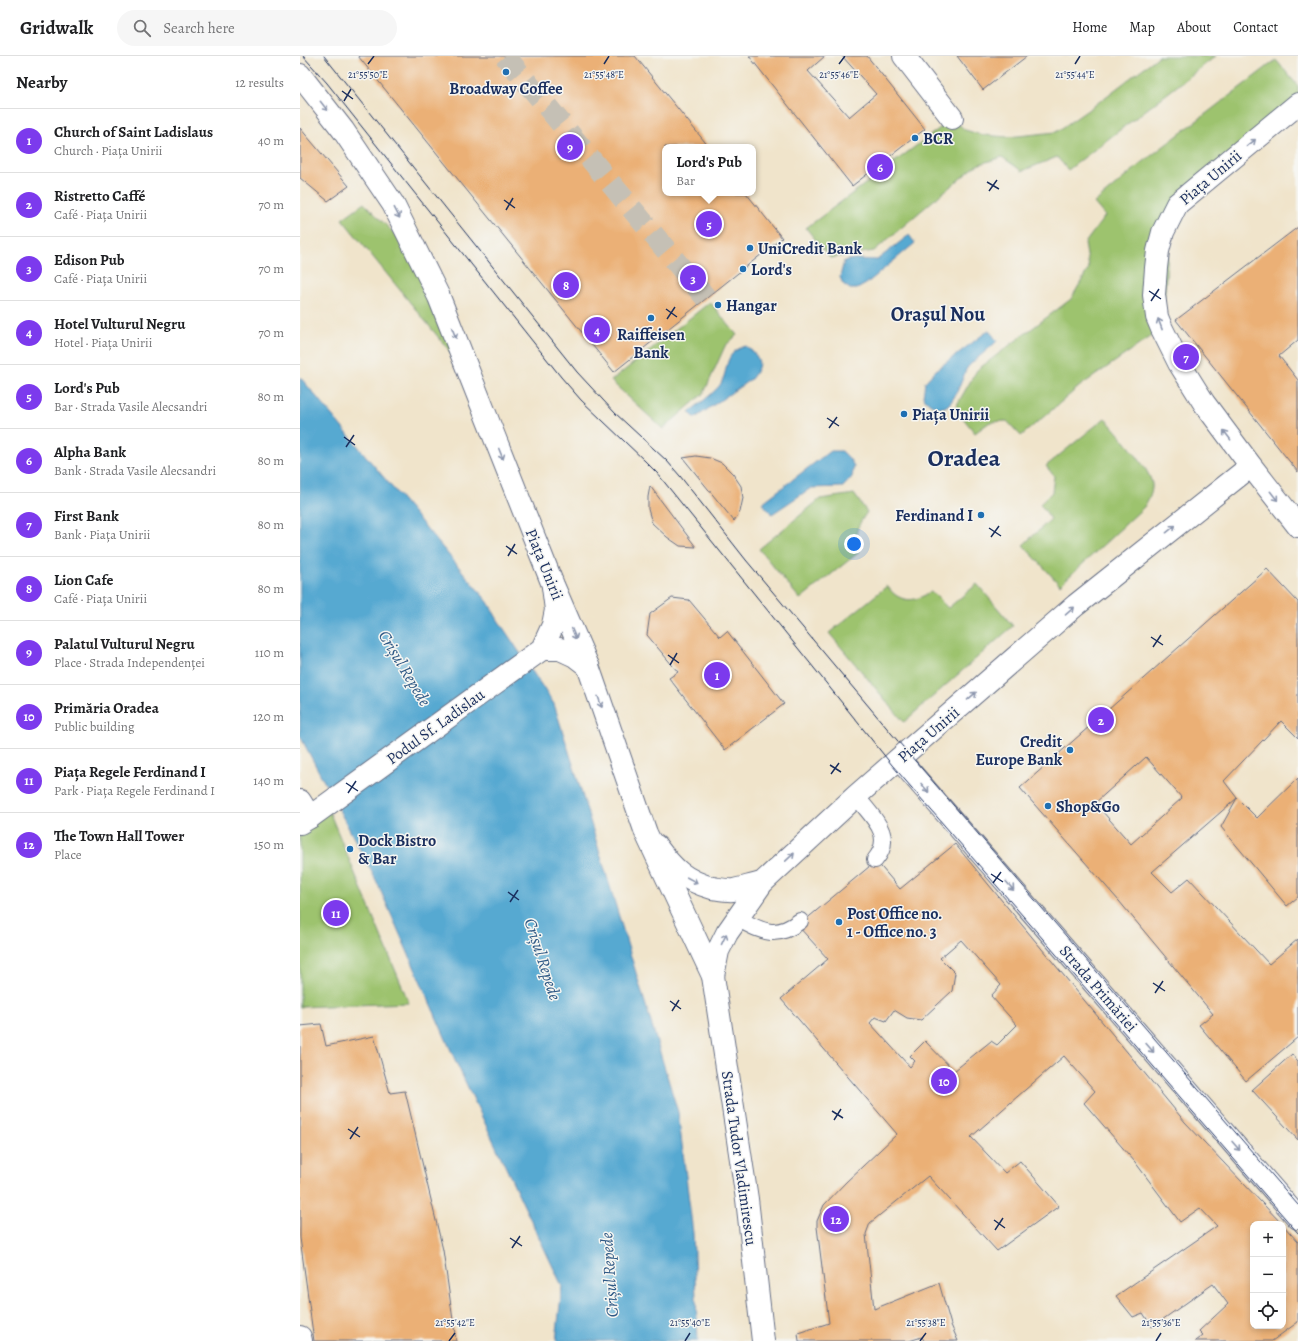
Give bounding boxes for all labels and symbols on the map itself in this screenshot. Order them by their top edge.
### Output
marker: Broadway Coffee [501,67,511,77]
text: 21°55'50"E [348,68,388,81]
text: 21°55'48"E [584,68,624,81]
text: 21°55'46"E [819,68,859,81]
text: 21°55'44"E [1055,68,1095,81]
place label: Broadway Coffee [449,78,563,100]
one-way arrow [320,100,328,111]
place label: BCR [923,128,954,150]
pin: 9 [557,132,583,162]
marker: BCR [910,133,920,143]
one-way arrow [1246,138,1256,147]
street label: Piața Unirii [1175,145,1247,210]
pin: 6 [867,152,893,182]
one-way arrow [394,207,401,219]
pin: 5 [696,209,722,239]
place label: UniCredit Bank [758,238,862,260]
marker: UniCredit Bank [745,243,755,253]
place label: Lord's [751,259,792,281]
pin: 3 [680,263,706,293]
marker: Lord's [738,264,748,274]
pin: 8 [553,270,579,300]
place label: Hangar [726,295,777,317]
marker: Hangar [713,300,723,310]
district label: Orașul Nou [891,301,985,328]
marker: Raiffeisen Bank [646,313,656,323]
pin: 4 [584,315,610,345]
one-way arrow [1156,318,1164,330]
place label: Raiffeisen Bank [617,324,685,364]
one-way arrow [450,327,458,339]
pin: 7 [1173,342,1199,372]
place label: Piața Unirii [912,404,990,426]
marker: Piața Unirii [899,409,909,419]
one-way arrow [1223,429,1232,440]
district label: Oradea [928,442,1001,474]
one-way arrow [498,448,506,460]
one-way arrow [1270,490,1279,501]
place label: Ferdinand I [895,505,973,527]
marker: Ferdinand I [976,510,986,520]
street label: Piața Unirii [520,525,568,604]
one-way arrow [1166,525,1177,534]
your location [844,534,864,554]
one-way arrow [1064,606,1075,615]
water label: Crișul Repede [373,626,436,711]
one-way arrow [571,628,578,640]
pin: 1 [704,660,730,690]
street label: Podul Sf. Ladislau [382,683,489,770]
one-way arrow [966,692,977,701]
one-way arrow [597,696,605,708]
street label: Piața Unirii [893,702,964,768]
pin: 2 [1088,705,1114,735]
place label: Credit Europe Bank [976,731,1063,771]
marker: Credit Europe Bank [1065,745,1075,755]
one-way arrow [920,783,929,793]
place label: Shop&Go [1056,796,1120,818]
marker: Shop&Go [1043,801,1053,811]
place label: Dock Bistro & Bar [358,830,436,870]
marker: Dock Bistro & Bar [345,844,355,854]
one-way arrow [785,852,796,861]
one-way arrow [686,877,698,885]
one-way arrow [1005,881,1015,891]
pin: 11 [323,898,349,928]
place label: Post Office no. 1 - Office no. 3 [847,903,942,943]
water label: Crișul Repede [518,915,567,1003]
marker: Post Office no. 1 - Office no. 3 [834,917,844,927]
one-way arrow [721,934,728,946]
street label: Strada Primăriei [1054,940,1142,1037]
one-way arrow [1146,1042,1155,1053]
pin: 10 [931,1066,957,1096]
street label: Strada Tudor Vladimirescu [716,1069,762,1247]
one-way arrow [1231,1141,1240,1151]
pin: 12 [823,1204,849,1234]
water label: Crișul Repede [595,1232,624,1318]
text: 21°55'42"E [435,1316,475,1329]
text: 21°55'40"E [670,1316,710,1329]
text: 21°55'38"E [906,1316,946,1329]
text: 21°55'36"E [1141,1316,1181,1329]

